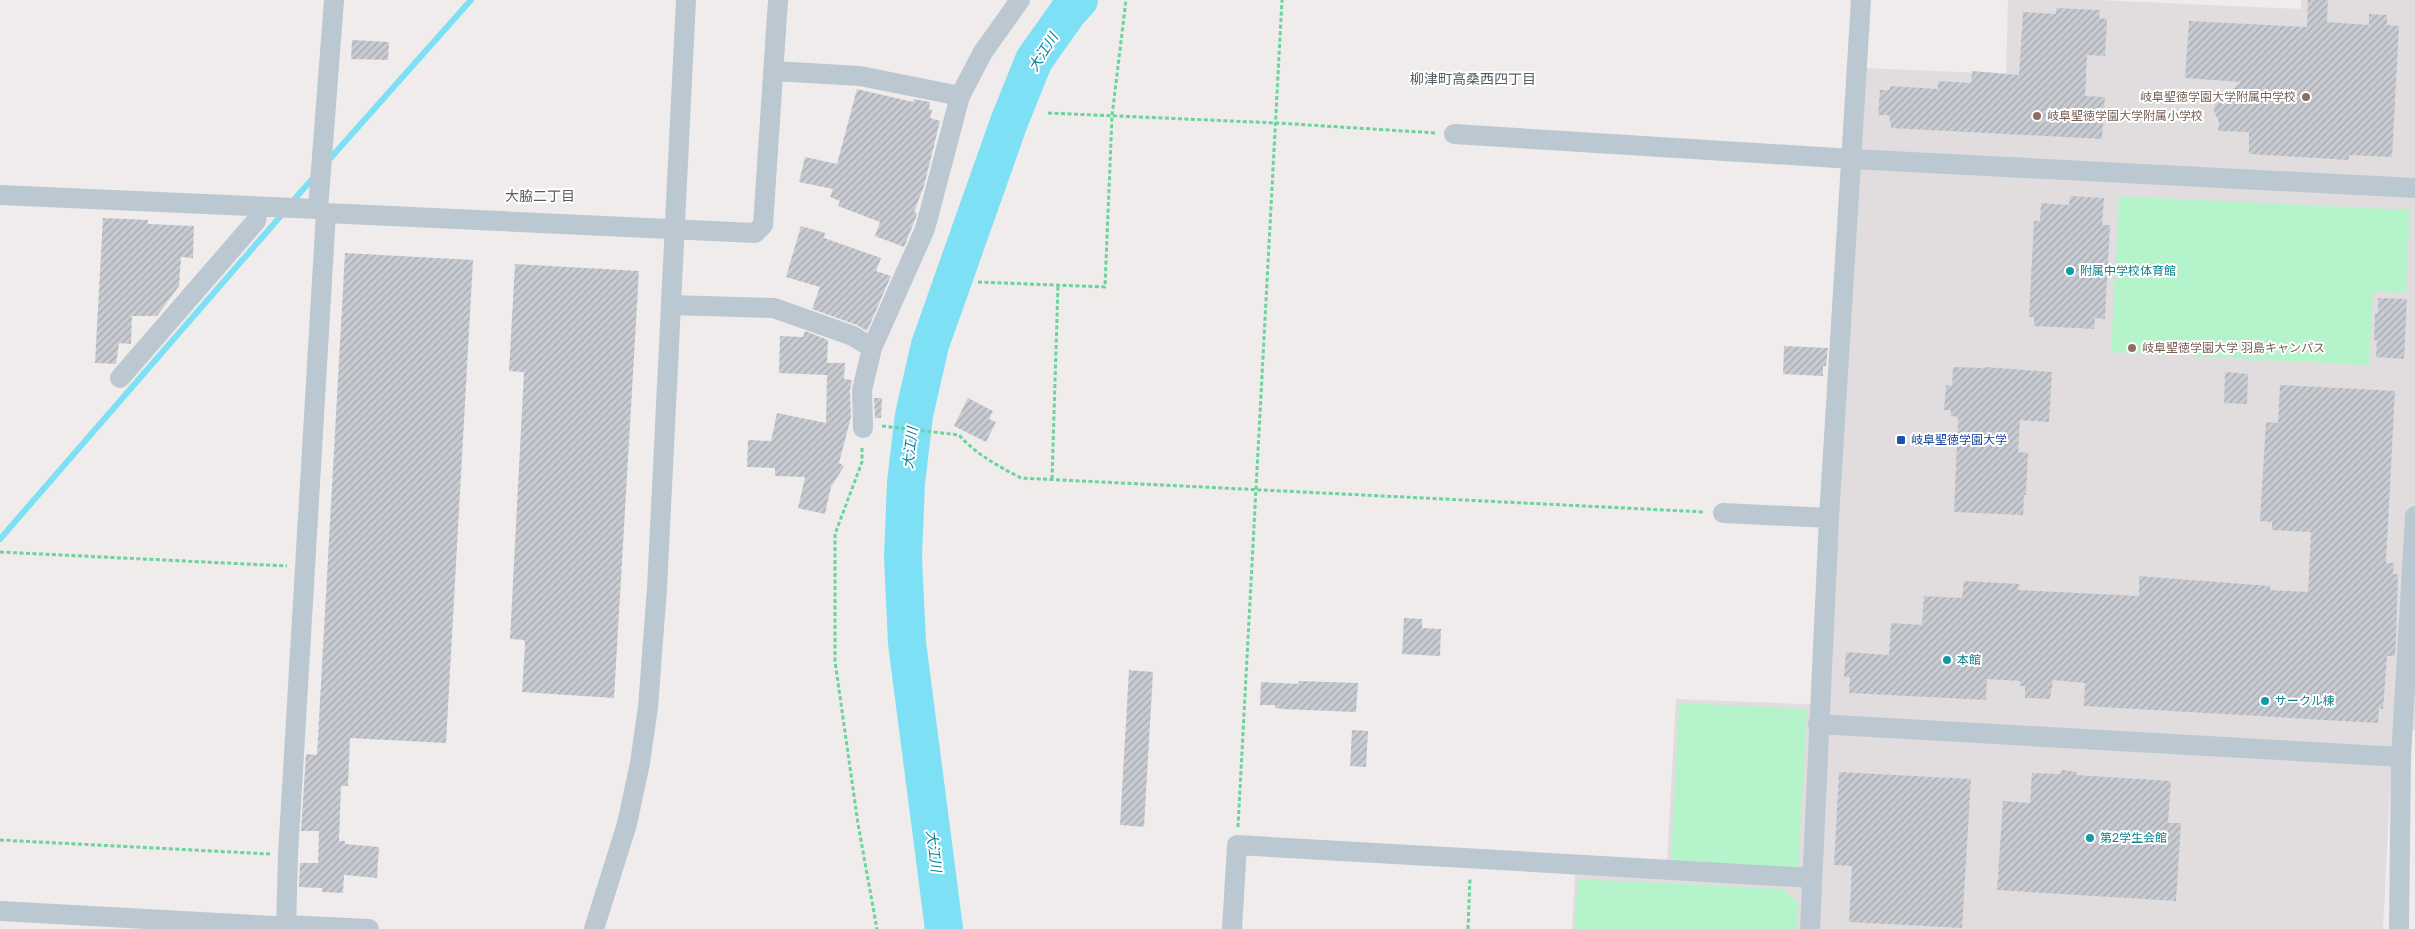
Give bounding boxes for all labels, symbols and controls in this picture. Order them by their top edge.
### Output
water label: 大江川 [1024,28,1062,74]
district label: 柳津町高桑西四丁目 [1410,70,1536,87]
place label: 岐阜聖徳学園大学附属中学校 [2140,89,2296,104]
marker: 岐阜聖徳学園大学附属中学校 [2300,91,2312,103]
place label: 岐阜聖徳学園大学附属小学校 [2047,108,2203,123]
marker: 岐阜聖徳学園大学附属小学校 [2031,110,2043,122]
district label: 大脇二丁目 [505,187,575,204]
place label: 附属中学校体育館 [2080,263,2176,278]
marker: 附属中学校体育館 [2064,265,2076,277]
place label: 岐阜聖徳学園大学 羽島キャンパス [2142,340,2325,355]
marker: 岐阜聖徳学園大学 羽島キャンパス [2126,342,2138,354]
water label: 大江川 [899,424,921,470]
place label: 岐阜聖徳学園大学 [1911,432,2007,447]
marker: 岐阜聖徳学園大学 [1895,434,1907,446]
place label: 本館 [1957,652,1981,667]
marker: 本館 [1941,654,1953,666]
place label: サークル棟 [2275,693,2335,708]
marker: サークル棟 [2259,695,2271,707]
water label: 大江川 [924,829,946,875]
place label: 第2学生会館 [2100,830,2167,845]
marker: 第2学生会館 [2084,832,2096,844]

